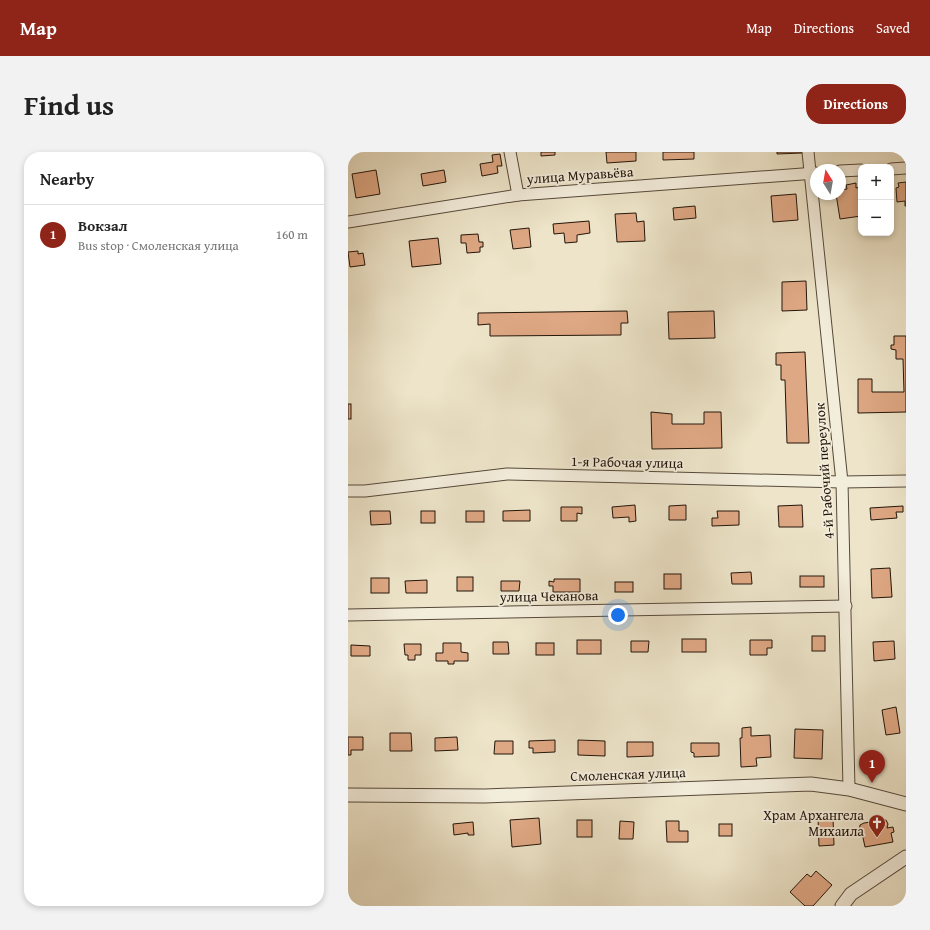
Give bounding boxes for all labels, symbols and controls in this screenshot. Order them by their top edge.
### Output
text: Map [20,14,57,42]
text: Map [746,18,772,38]
text: Directions [794,18,854,38]
text: Saved [876,18,910,38]
text: Find us [24,84,114,125]
button: Directions [806,84,906,124]
street label: улица Муравьёва [525,161,634,189]
north arrow [810,164,846,200]
map controls [858,164,894,236]
button: + [858,164,894,200]
text: Nearby [40,166,94,191]
button: − [858,200,894,236]
text: Вокзал [78,215,128,236]
text: 1 [50,225,56,244]
text: 160 m [276,225,308,244]
text: Bus stop · Смоленская улица [78,236,239,255]
street label: 4-й Рабочий переулок [809,402,839,540]
street label: 1-я Рабочая улица [571,451,684,473]
street label: улица Чеканова [498,585,599,607]
your location [608,605,628,625]
pin: 1 [859,750,885,783]
street label: Смоленская улица [570,762,686,786]
place label: Храм Архангела Михаила [763,805,864,841]
church icon: Храм Архангела Михаила [867,813,887,838]

